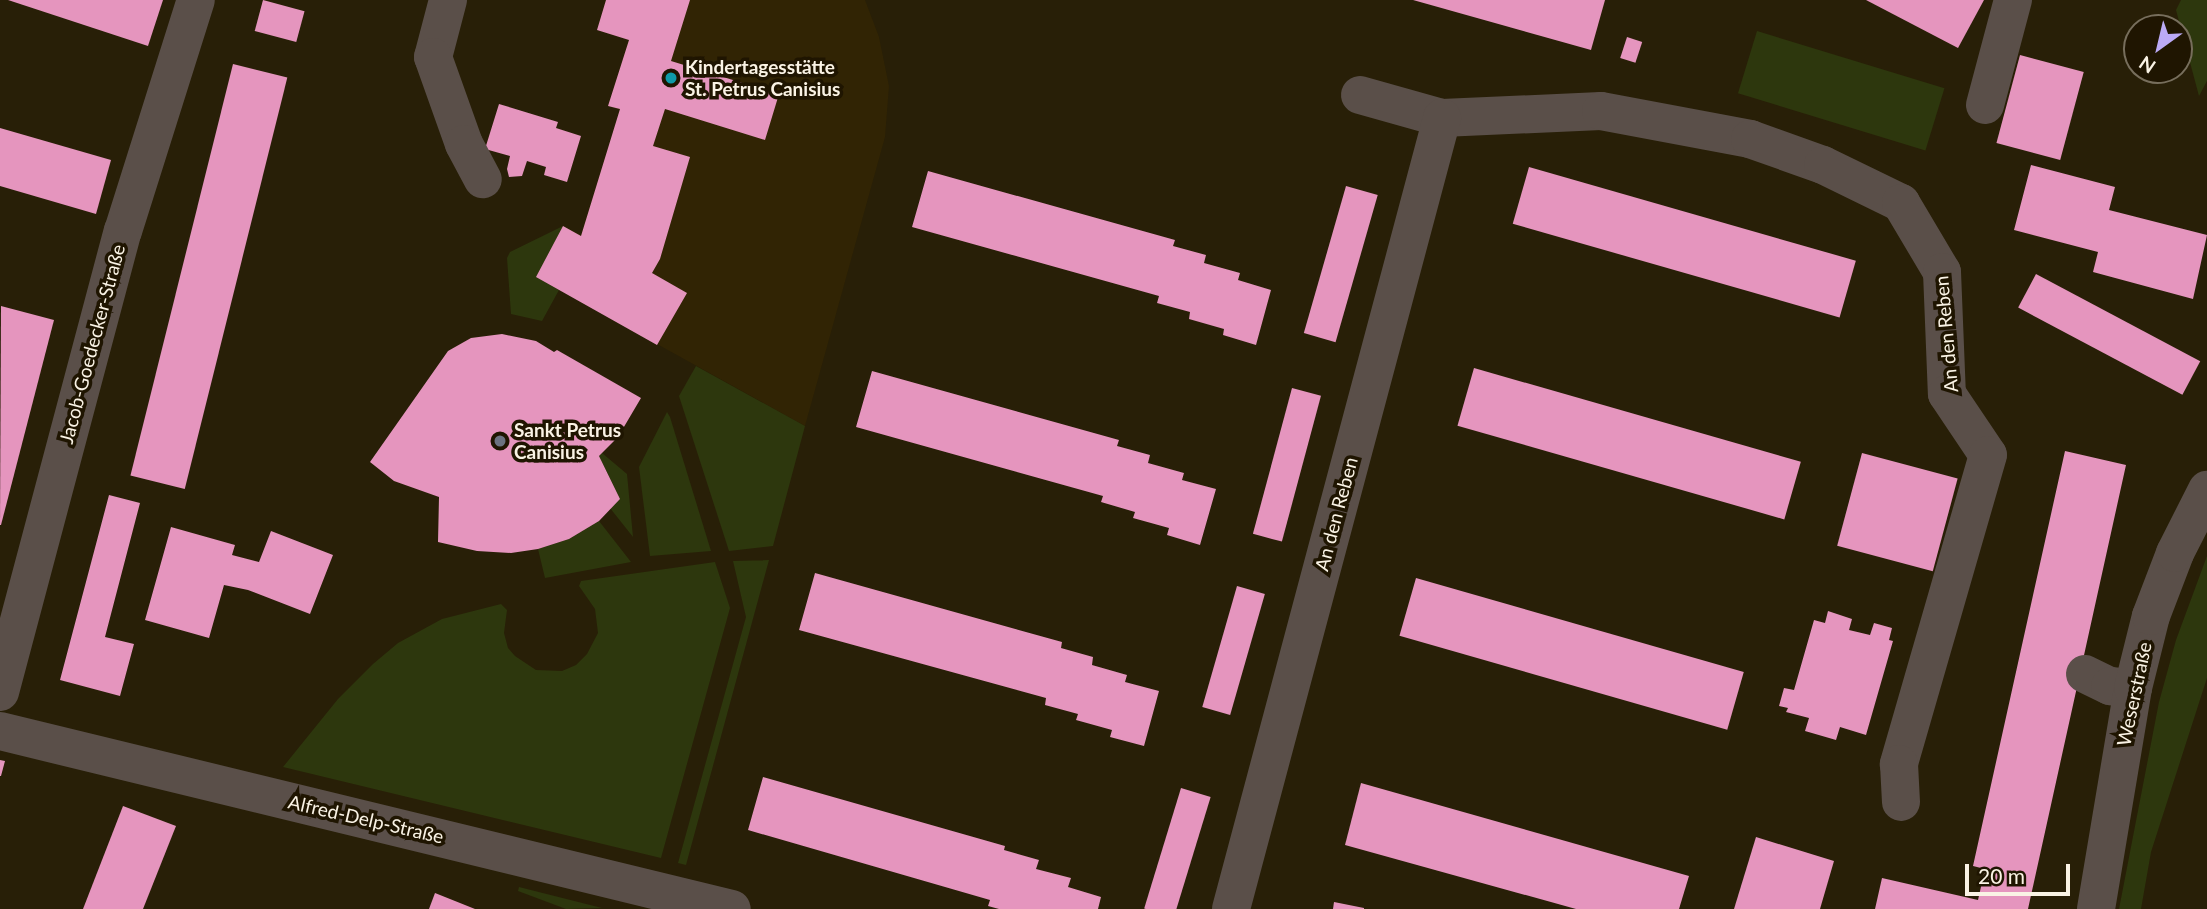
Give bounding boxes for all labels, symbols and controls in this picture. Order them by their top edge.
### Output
north arrow [2123,14,2193,84]
text: N [2135,52,2160,79]
place label: Kindertagesstätte St. Petrus Canisius [685,56,840,100]
marker: Kindertagesstätte St. Petrus Canisius [663,70,679,86]
street label: Jacob-Goedecker-Straße [54,242,130,446]
street label: An den Reben [1930,275,1962,393]
place label: Sankt Petrus Canisius [514,419,621,463]
marker: Sankt Petrus Canisius [492,433,508,449]
street label: An den Reben [1310,455,1362,573]
street label: Weserstraße [2112,640,2156,748]
street label: Alfred-Delp-Straße [286,790,446,848]
scale bar [1969,850,2074,894]
text: 20 m [1978,863,2025,888]

